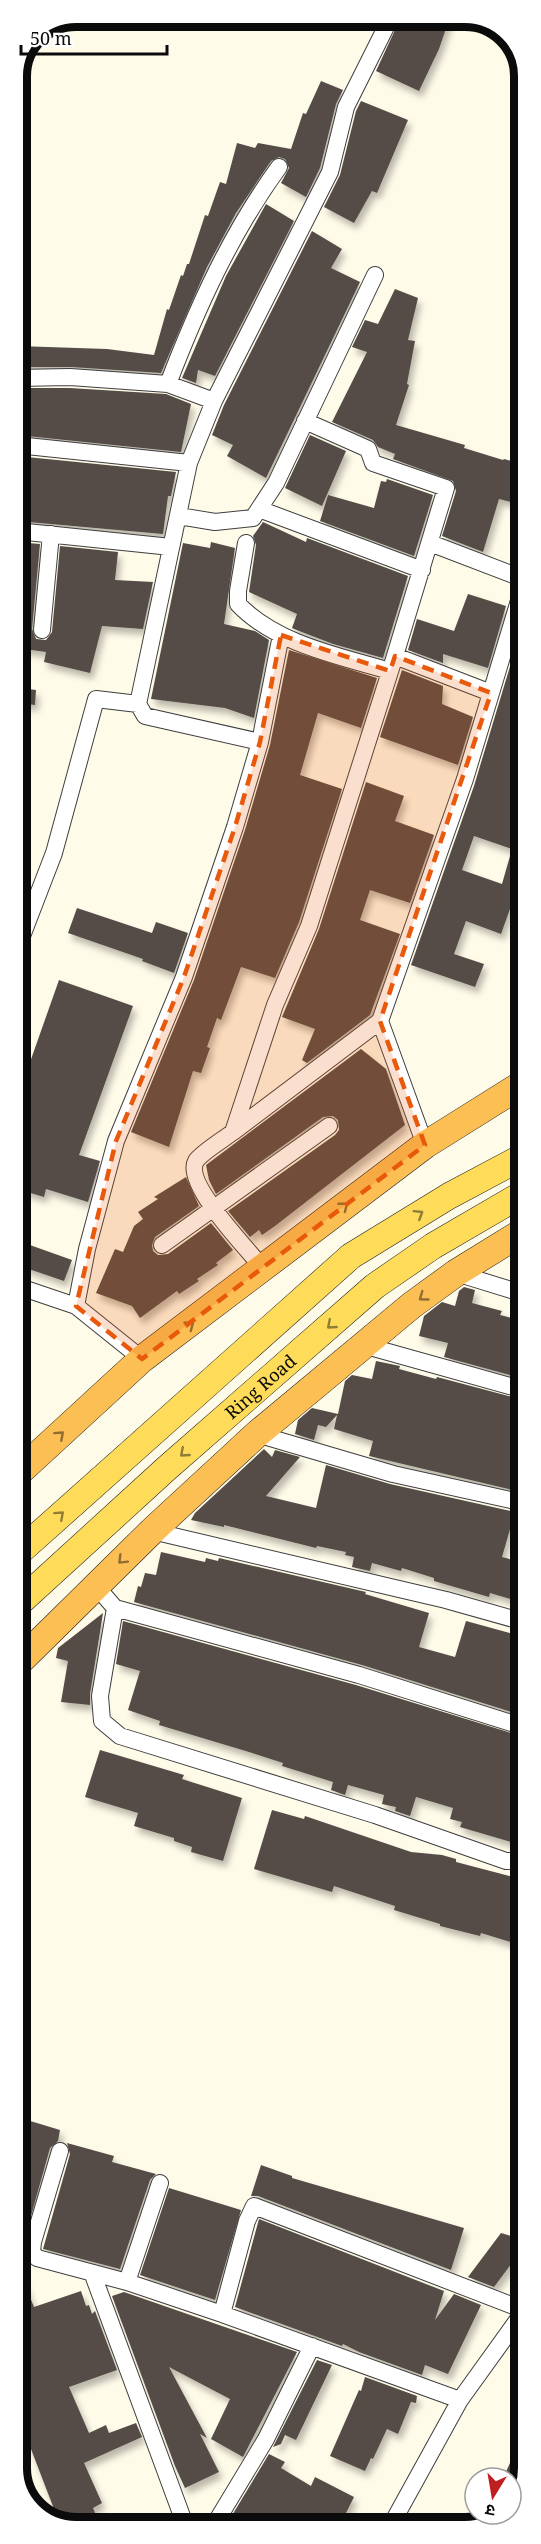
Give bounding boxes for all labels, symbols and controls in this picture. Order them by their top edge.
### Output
scale bar [21,18,166,56]
text: 50 m [30,26,72,50]
one-way arrow [338,1203,349,1214]
one-way arrow [413,1210,423,1222]
one-way arrow [418,1290,429,1301]
one-way arrow [327,1318,338,1329]
one-way arrow [183,1321,194,1332]
street label: Ring Road [220,1349,301,1424]
one-way arrow [53,1431,64,1442]
one-way arrow [180,1446,191,1457]
one-way arrow [53,1511,64,1522]
one-way arrow [118,1554,129,1564]
north arrow [463,2466,523,2526]
text: उ [483,2499,497,2522]

